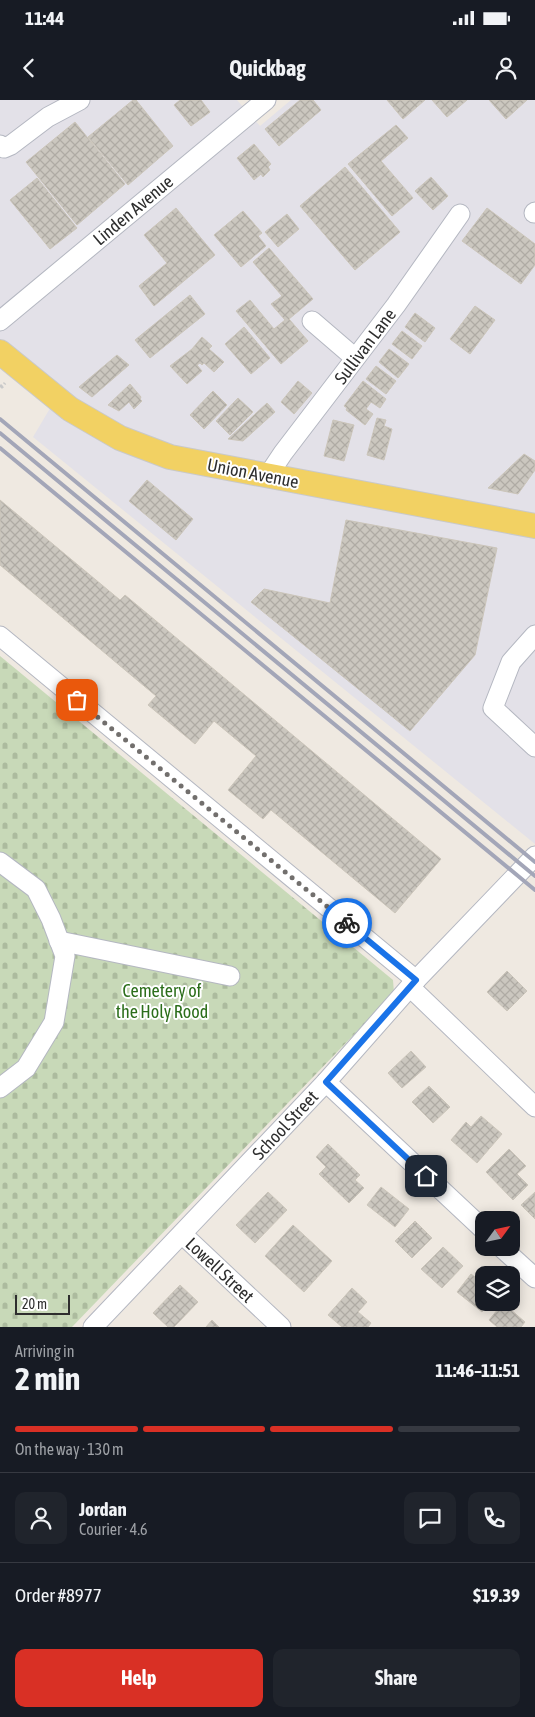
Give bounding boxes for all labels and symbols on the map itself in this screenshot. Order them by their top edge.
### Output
street label: Linden Avenue [89,171,177,249]
street label: Sullivan Lane [330,304,400,388]
street label: Union Avenue [205,454,301,492]
pin [56,679,98,721]
courier [322,898,372,948]
park label: Cemetery of the Holy Rood [116,980,208,1022]
street label: School Street [248,1086,322,1164]
pin [405,1155,447,1197]
north arrow [475,1211,520,1256]
street label: Lowell Street [182,1233,258,1307]
scale bar [15,1292,70,1315]

